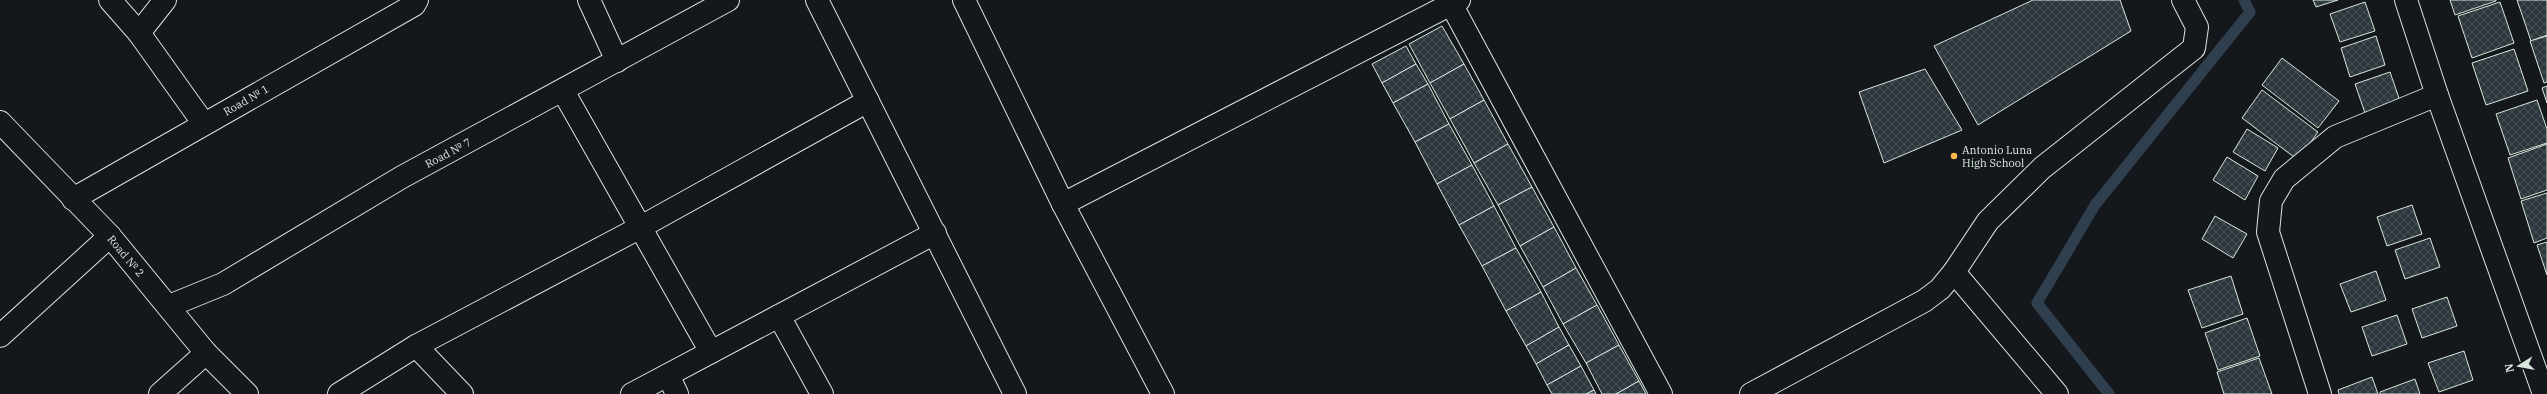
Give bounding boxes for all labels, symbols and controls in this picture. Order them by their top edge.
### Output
street label: Road № 1 [221,81,271,119]
street label: Road № 7 [423,135,473,171]
place label: Antonio Luna High School [1962,143,2032,170]
marker: Antonio Luna High School [1949,151,1959,161]
street label: Road № 2 [104,232,148,280]
north arrow [2499,346,2539,386]
text: N [2501,362,2517,374]

